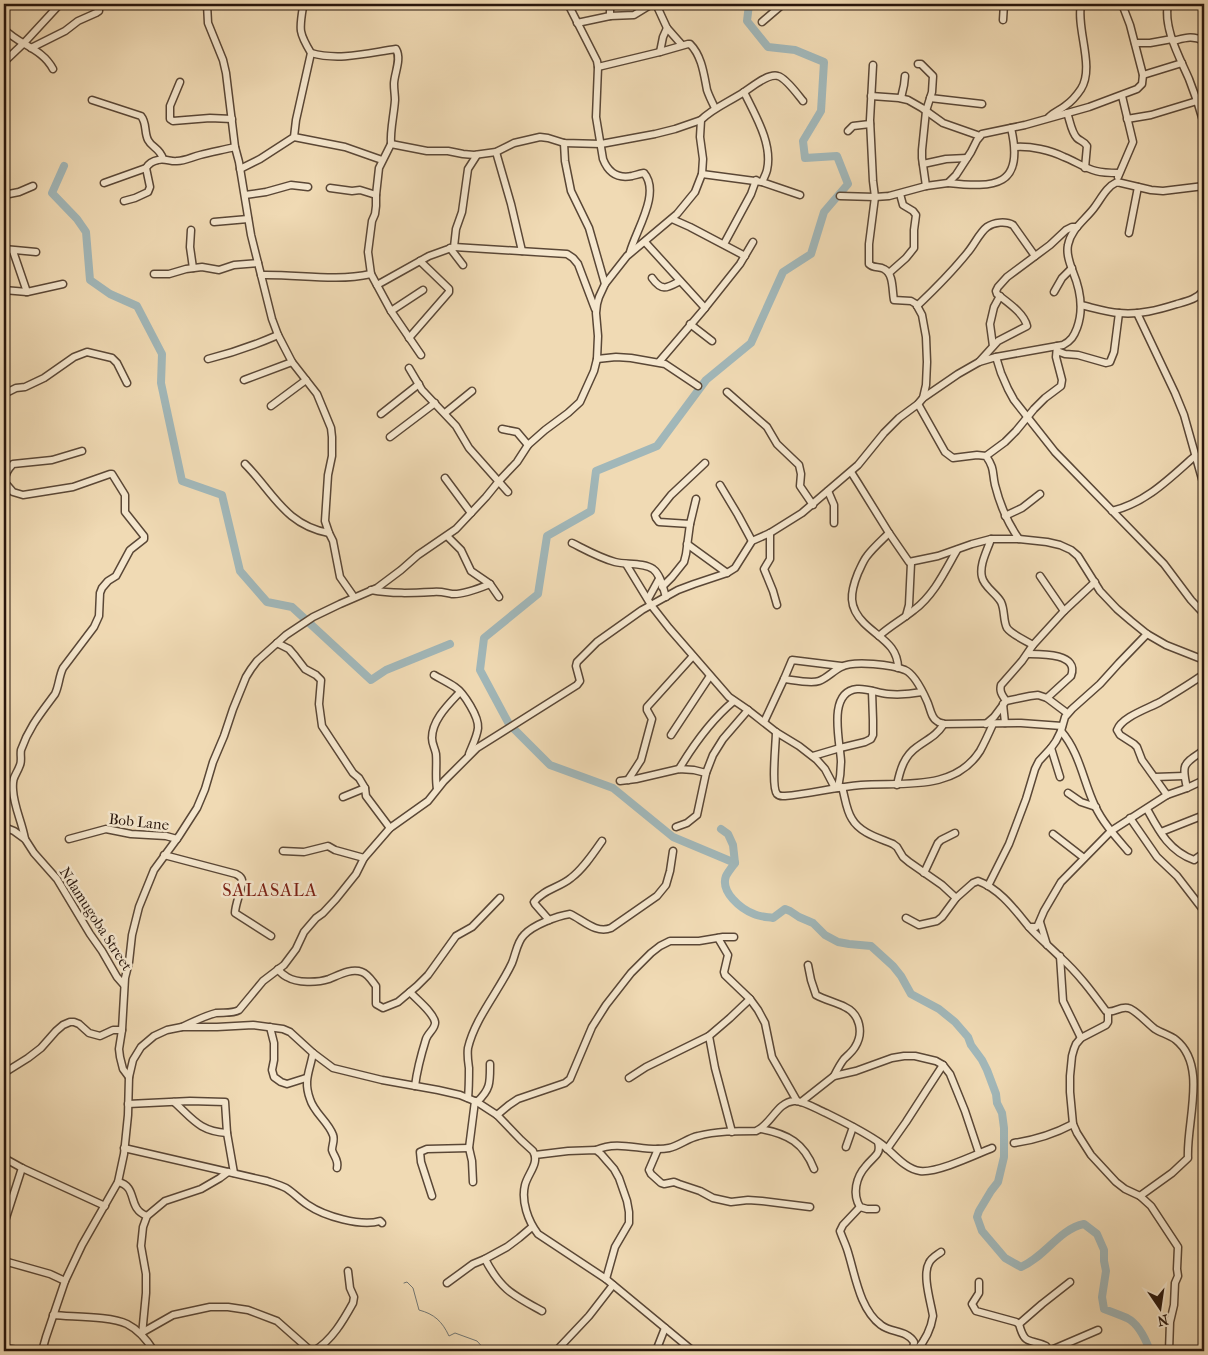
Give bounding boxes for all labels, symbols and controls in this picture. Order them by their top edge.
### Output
street label: Bob Lane [108,810,171,834]
street label: Ndamugoba Street [56,864,137,975]
district label: SALASALA [222,880,318,901]
north arrow [1136,1282,1186,1332]
text: N [1155,1311,1170,1330]

